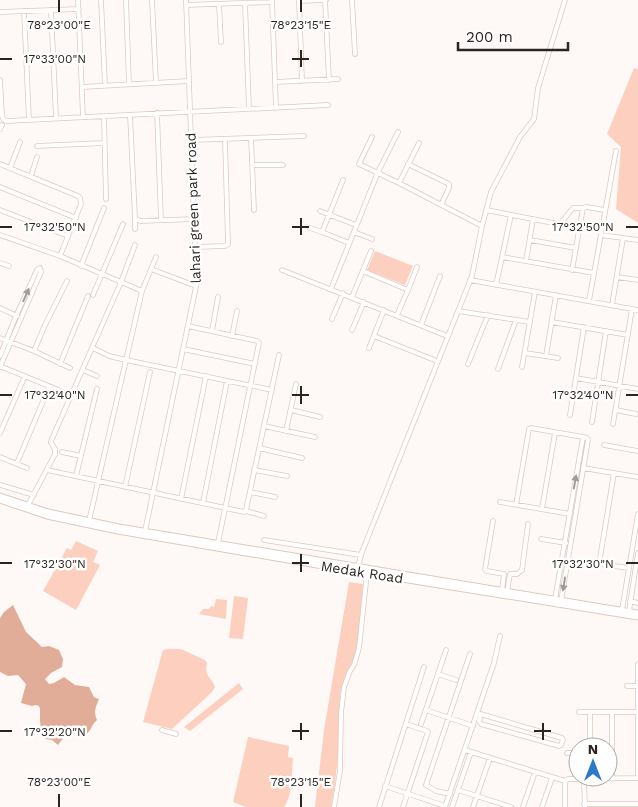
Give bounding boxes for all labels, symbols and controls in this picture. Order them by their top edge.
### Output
text: 78°23'00"E [27,18,91,32]
text: 78°23'15"E [271,18,332,32]
scale bar [458,20,568,52]
text: 200 m [466,28,513,46]
text: 17°33'00"N [24,52,86,66]
street label: lahari green park road [182,132,204,284]
text: 17°32'50"N [24,220,86,234]
text: 17°32'50"N [552,220,614,234]
one-way arrow [22,288,30,302]
text: 17°32'40"N [24,388,86,402]
text: 17°32'40"N [552,388,614,402]
one-way arrow [572,474,580,490]
text: 17°32'30"N [24,557,86,571]
text: 17°32'30"N [552,557,614,571]
street label: Medak Road [320,558,404,586]
one-way arrow [559,576,567,592]
text: 17°32'20"N [24,725,86,739]
north arrow [568,737,618,787]
text: N [588,741,598,757]
text: 78°23'00"E [27,775,91,789]
text: 78°23'15"E [271,775,332,789]

